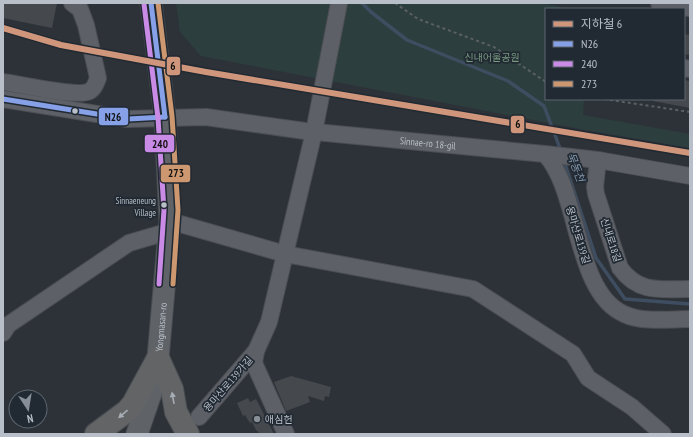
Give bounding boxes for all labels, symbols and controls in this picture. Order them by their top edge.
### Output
legend [545,8,685,100]
text: 지하철 6 [581,16,622,31]
text: N26 [581,36,598,51]
park label: 신내어울공원 [464,51,520,64]
line badge: 6 [166,56,181,76]
text: 240 [581,56,597,71]
text: 6 [170,59,176,73]
text: 273 [581,76,597,91]
unlabelled marker [70,106,80,116]
line badge: N26 [98,107,129,126]
text: N26 [105,110,121,124]
line badge: 6 [510,115,525,134]
text: 6 [515,117,521,131]
line badge: 240 [144,134,175,153]
street label: Sinnae-ro 18-gil [399,134,457,152]
text: 240 [152,137,168,151]
water label: 묵동천 [564,150,589,185]
line badge: 273 [160,164,191,183]
text: 273 [168,166,184,180]
place label: Sinnaeneung Village [116,195,156,218]
marker: Sinnaeneung Village [159,200,169,210]
street label: 용마산로139길 [563,205,593,265]
street label: 신내로18길 [598,216,624,264]
street label: Yongmasan-ro [152,302,169,352]
street label: 용마산로139가길 [201,354,255,414]
north arrow [8,389,48,429]
one-way arrow [170,392,176,404]
one-way arrow [117,410,128,419]
text: N [26,411,34,426]
place label: 애심헌 [265,413,293,426]
marker: 애심헌 [252,414,262,424]

